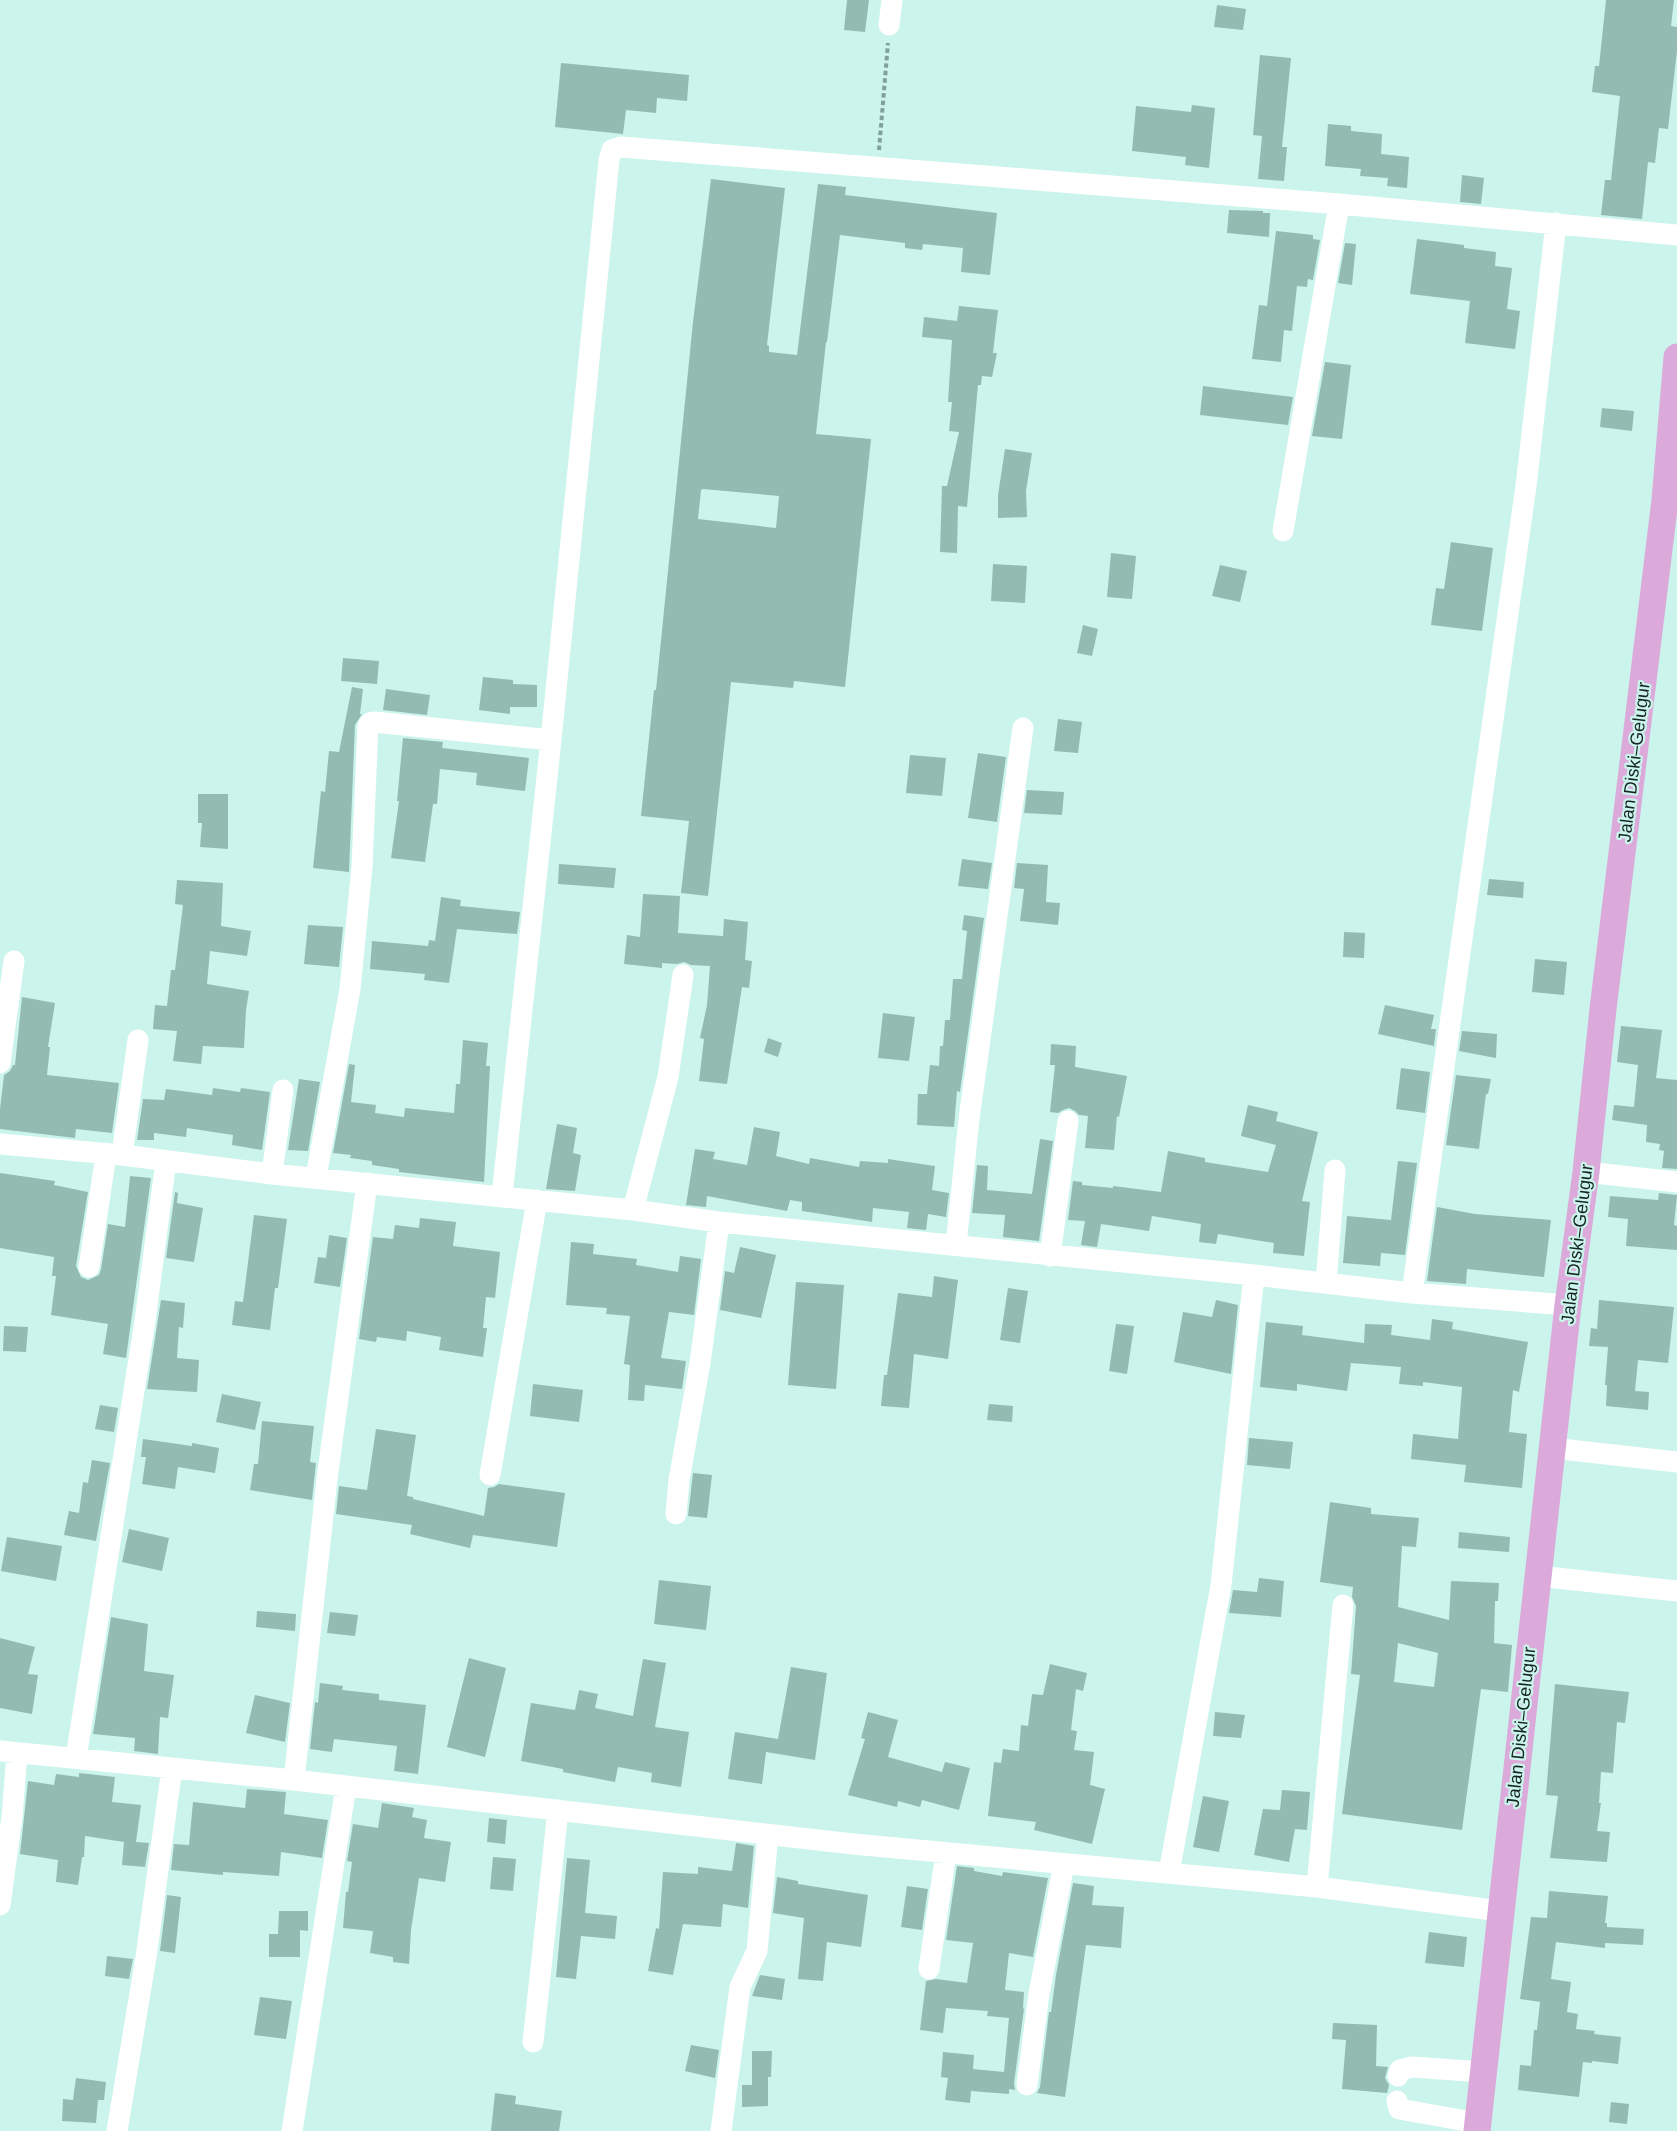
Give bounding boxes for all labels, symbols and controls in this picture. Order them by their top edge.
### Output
street label: Jalan Diski–Gelugur [1614,681,1654,843]
street label: Jalan Diski–Gelugur [1557,1163,1597,1325]
street label: Jalan Diski–Gelugur [1503,1646,1539,1808]

